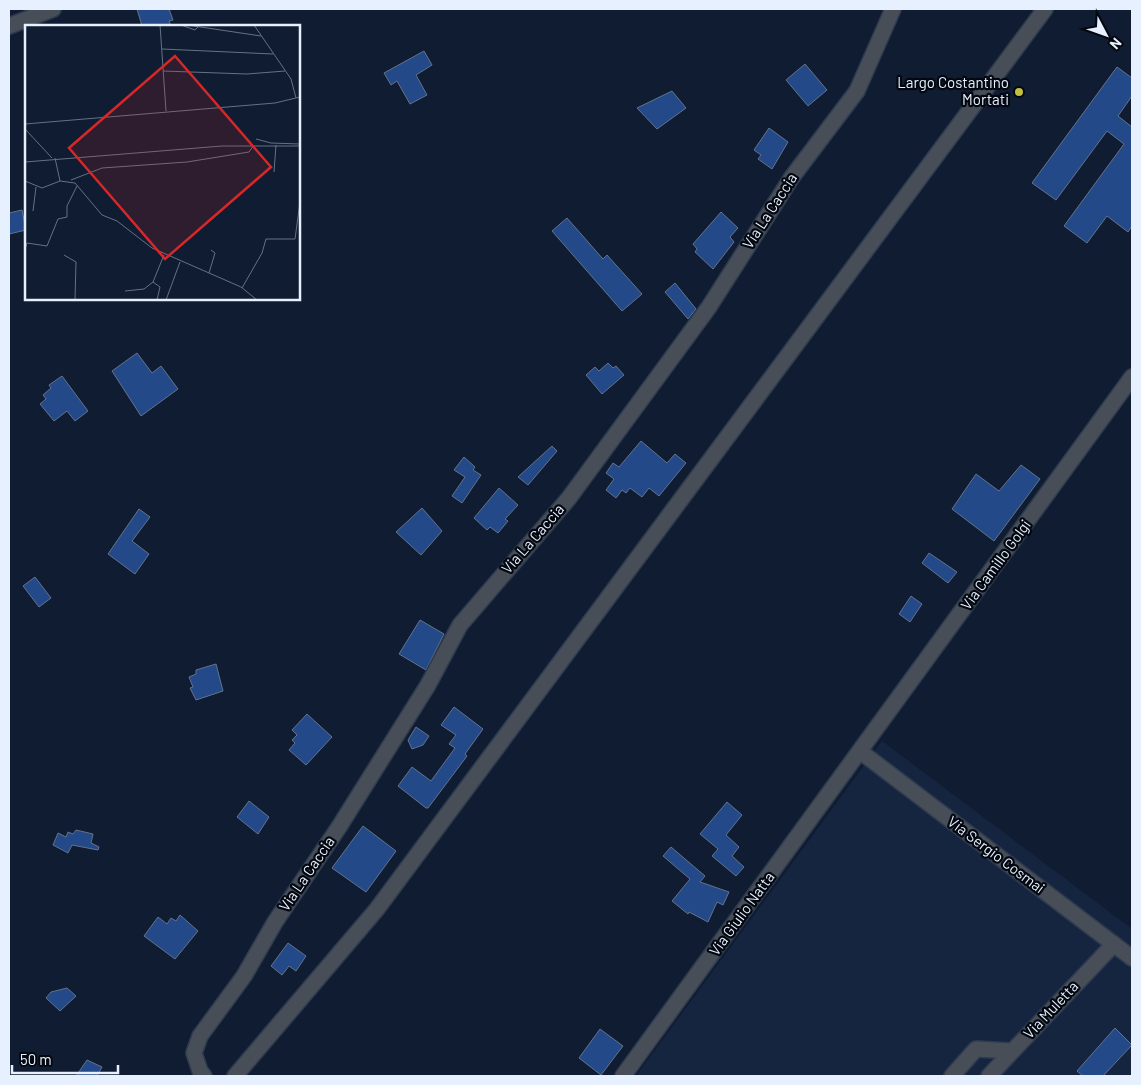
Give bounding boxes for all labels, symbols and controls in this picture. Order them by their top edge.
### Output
north arrow [1081,10,1131,60]
inset map [25,25,300,300]
text: N [1107,35,1126,53]
place label: Largo Costantino Mortati [897,73,1009,108]
marker: Largo Costantino Mortati [1013,86,1025,98]
street label: Via La Caccia [738,169,800,252]
street label: Via La Caccia [497,500,567,577]
street label: Via Camillo Golgi [956,516,1034,613]
street label: Via Sergio Cosmai [945,812,1049,897]
street label: Via La Caccia [275,833,338,914]
street label: Via Giulio Natta [705,868,778,959]
street label: Via Muletta [1019,977,1081,1042]
scale bar [12,1042,119,1074]
text: 50 m [20,1050,52,1068]

